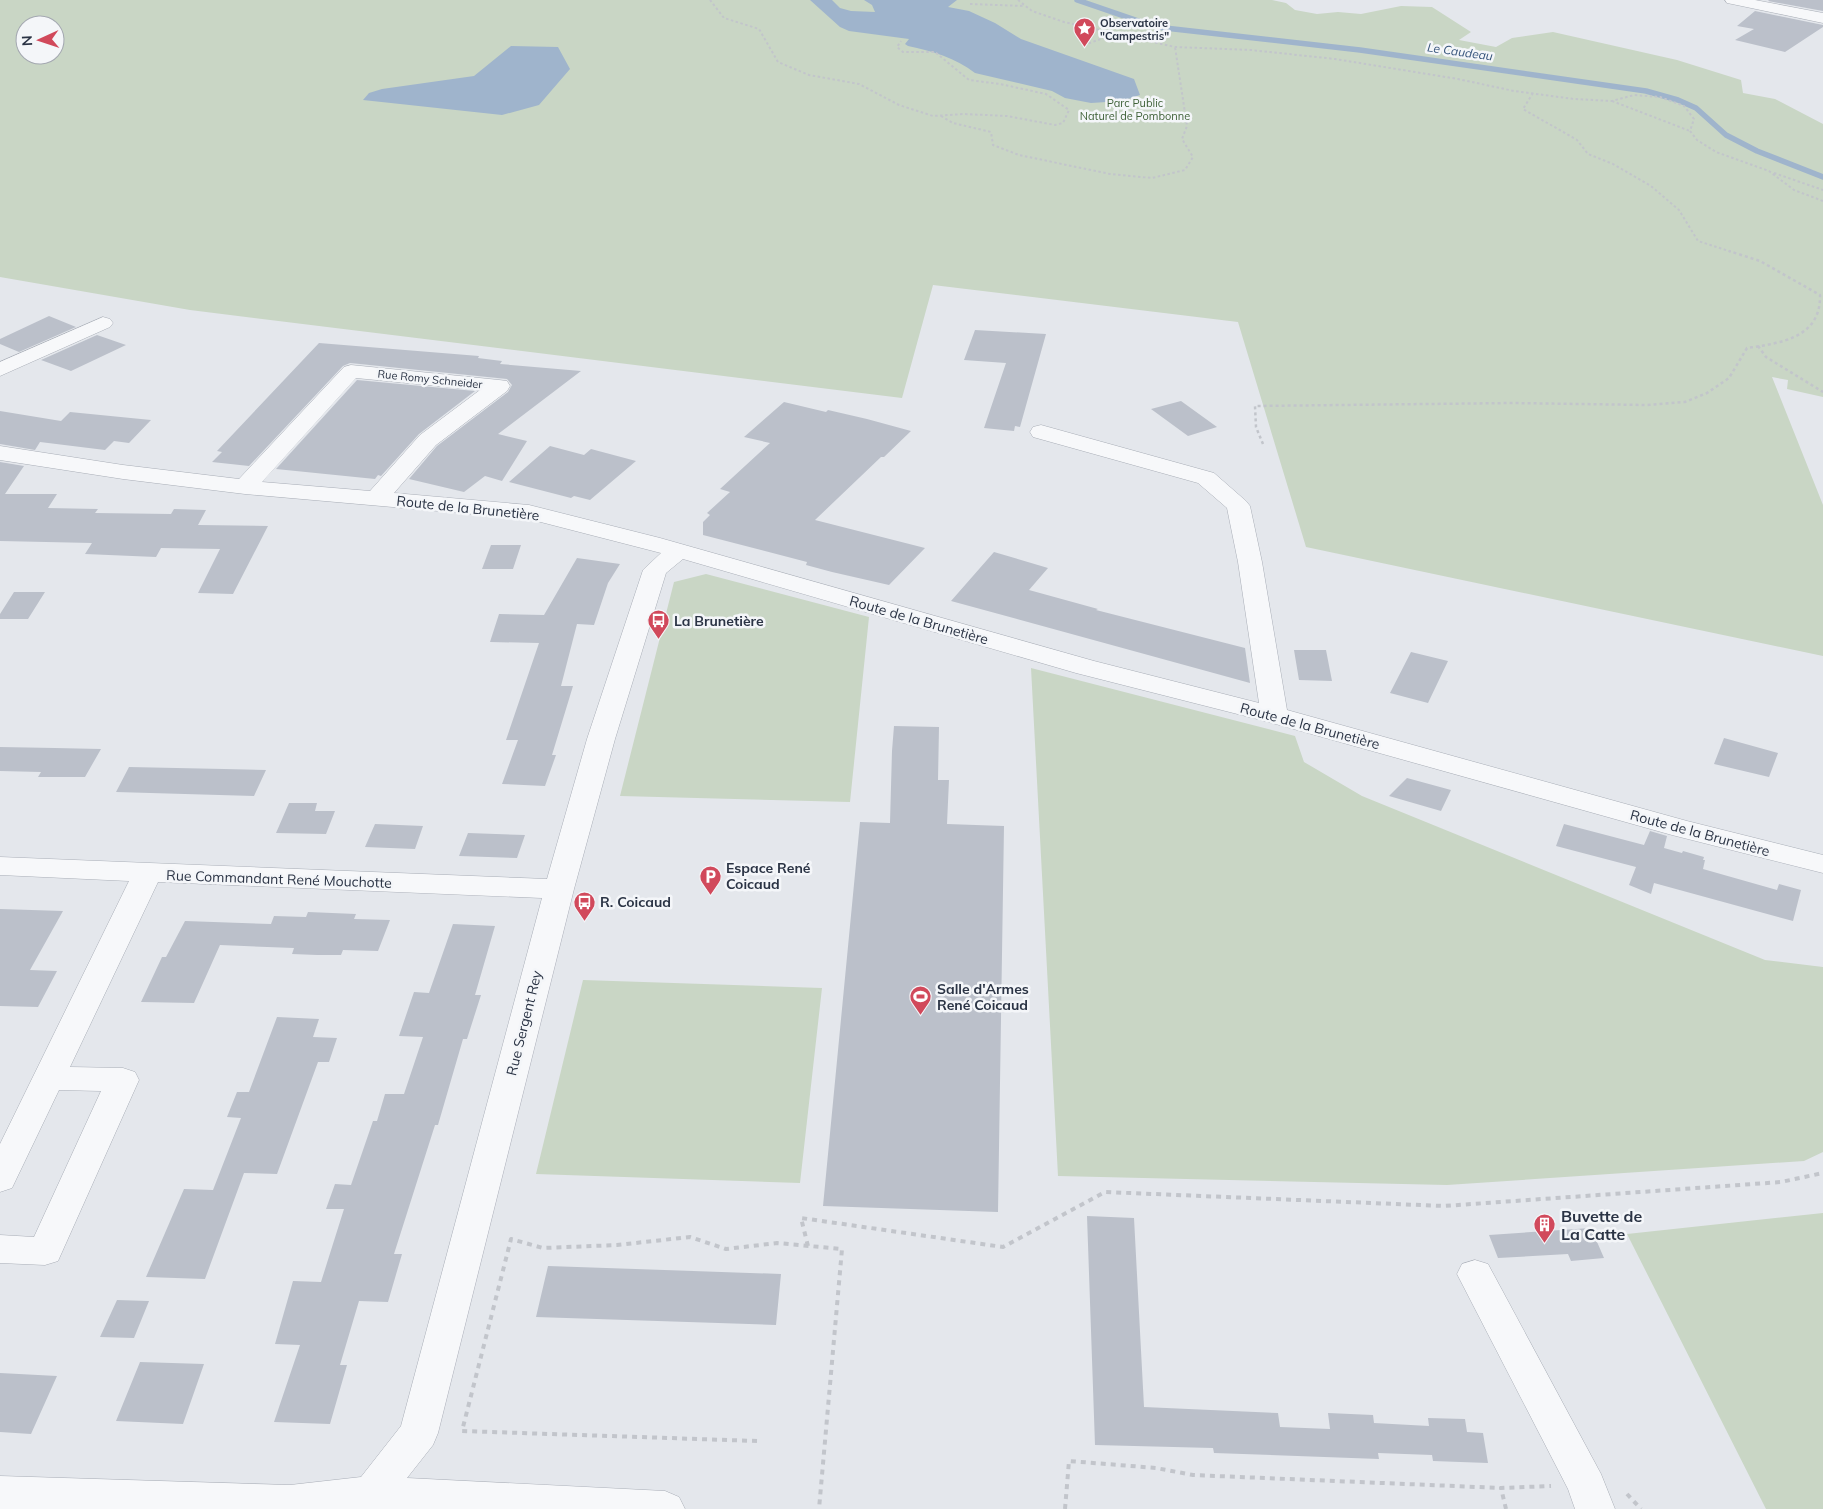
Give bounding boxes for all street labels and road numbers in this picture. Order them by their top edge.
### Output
street label: Rue Romy Schneider [377,367,483,391]
street label: Route de la Brunetière [396,492,540,524]
street label: Route de la Brunetière [847,592,991,648]
street label: Route de la Brunetière [1238,699,1382,753]
street label: Route de la Brunetière [1628,806,1772,860]
street label: Rue Commandant René Mouchotte [166,866,392,892]
street label: Rue Sergent Rey [502,968,546,1077]

